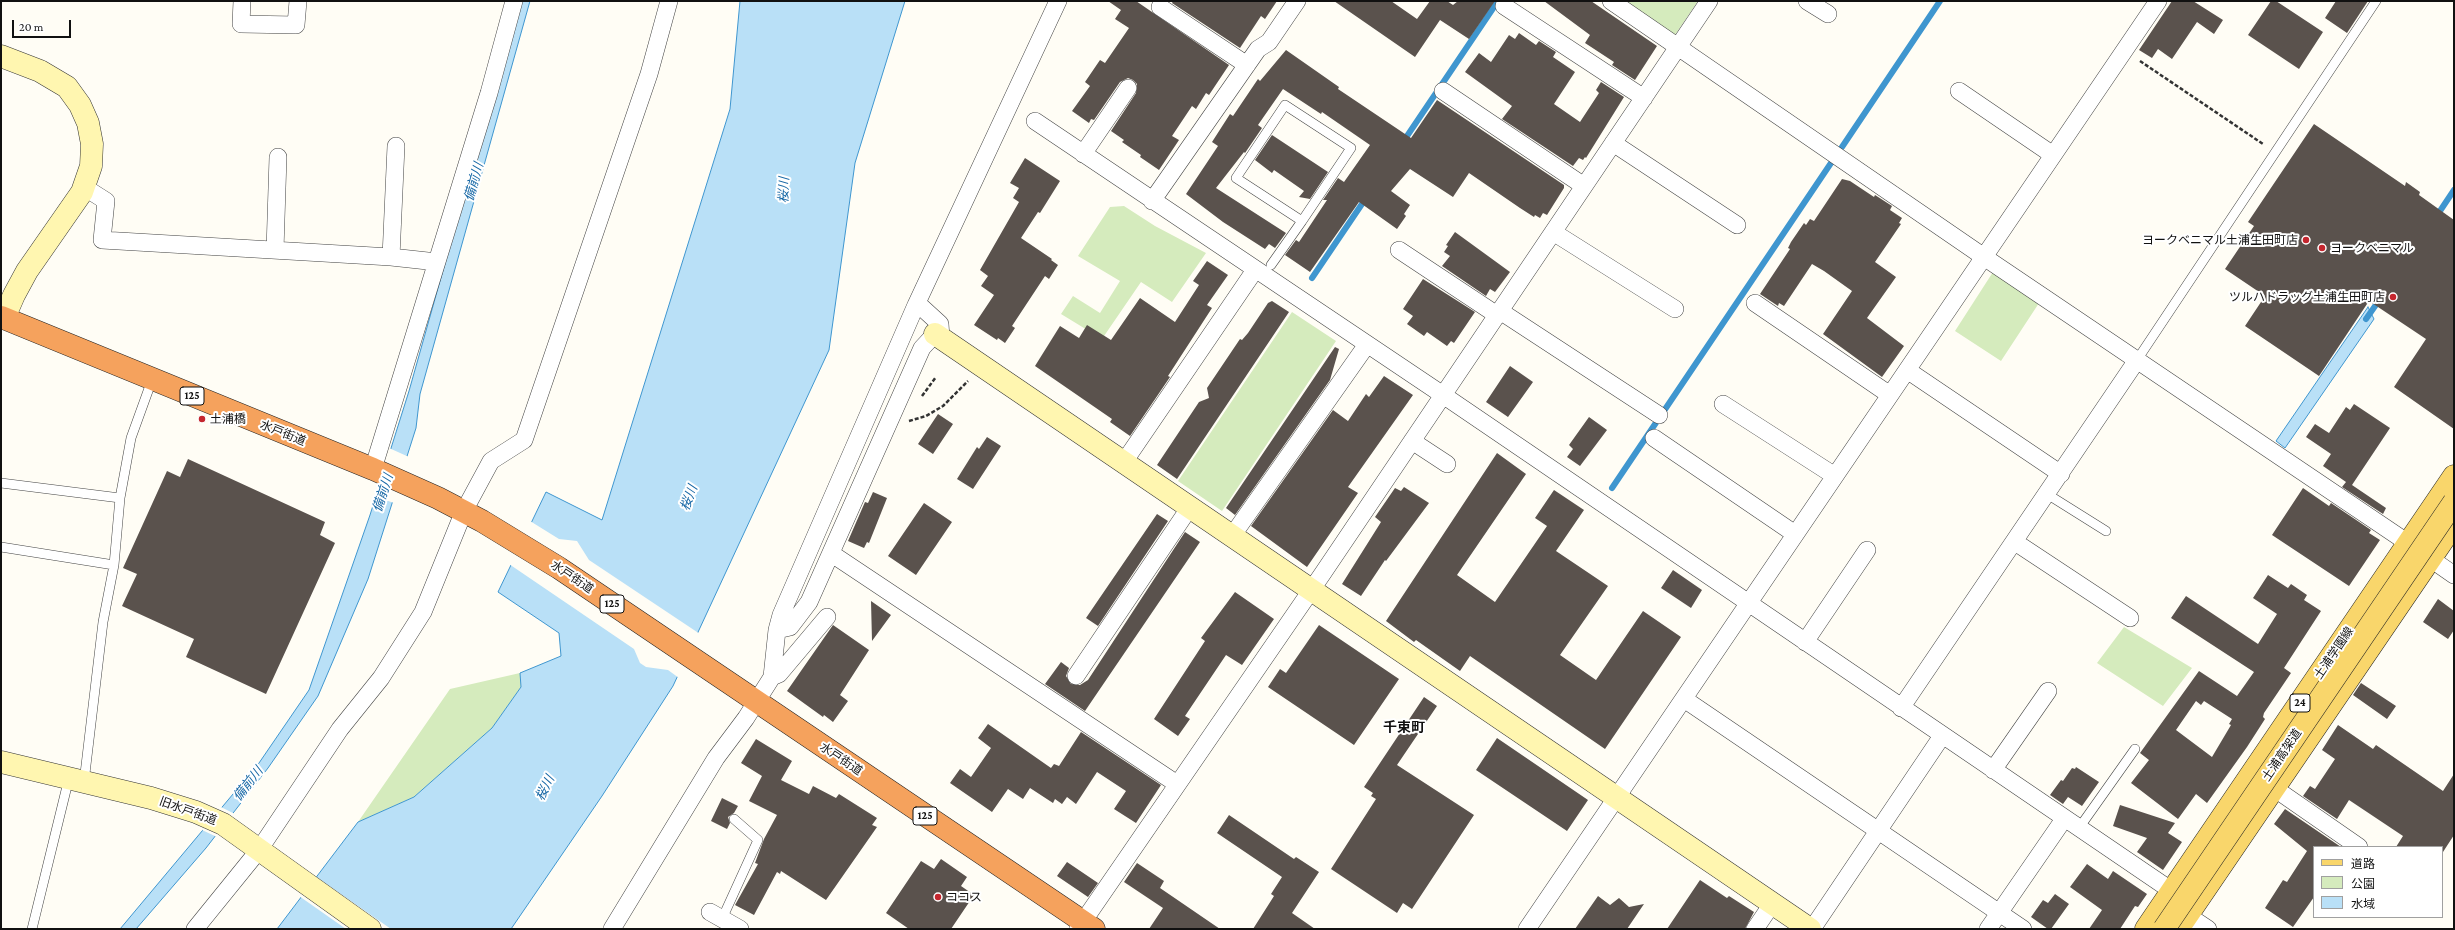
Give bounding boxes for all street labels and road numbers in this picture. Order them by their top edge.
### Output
road number: 125 [180,387,204,405]
street label: 水戸街道 [258,417,308,449]
street label: 水戸街道 [548,558,596,596]
road number: 125 [600,595,624,613]
street label: 土浦学園線 [2311,624,2357,682]
road number: 24 [2290,694,2310,712]
street label: 土浦高架道 [2259,726,2305,784]
street label: 水戸街道 [817,740,865,778]
street label: 旧水戸街道 [157,794,219,828]
road number: 125 [913,807,937,825]

